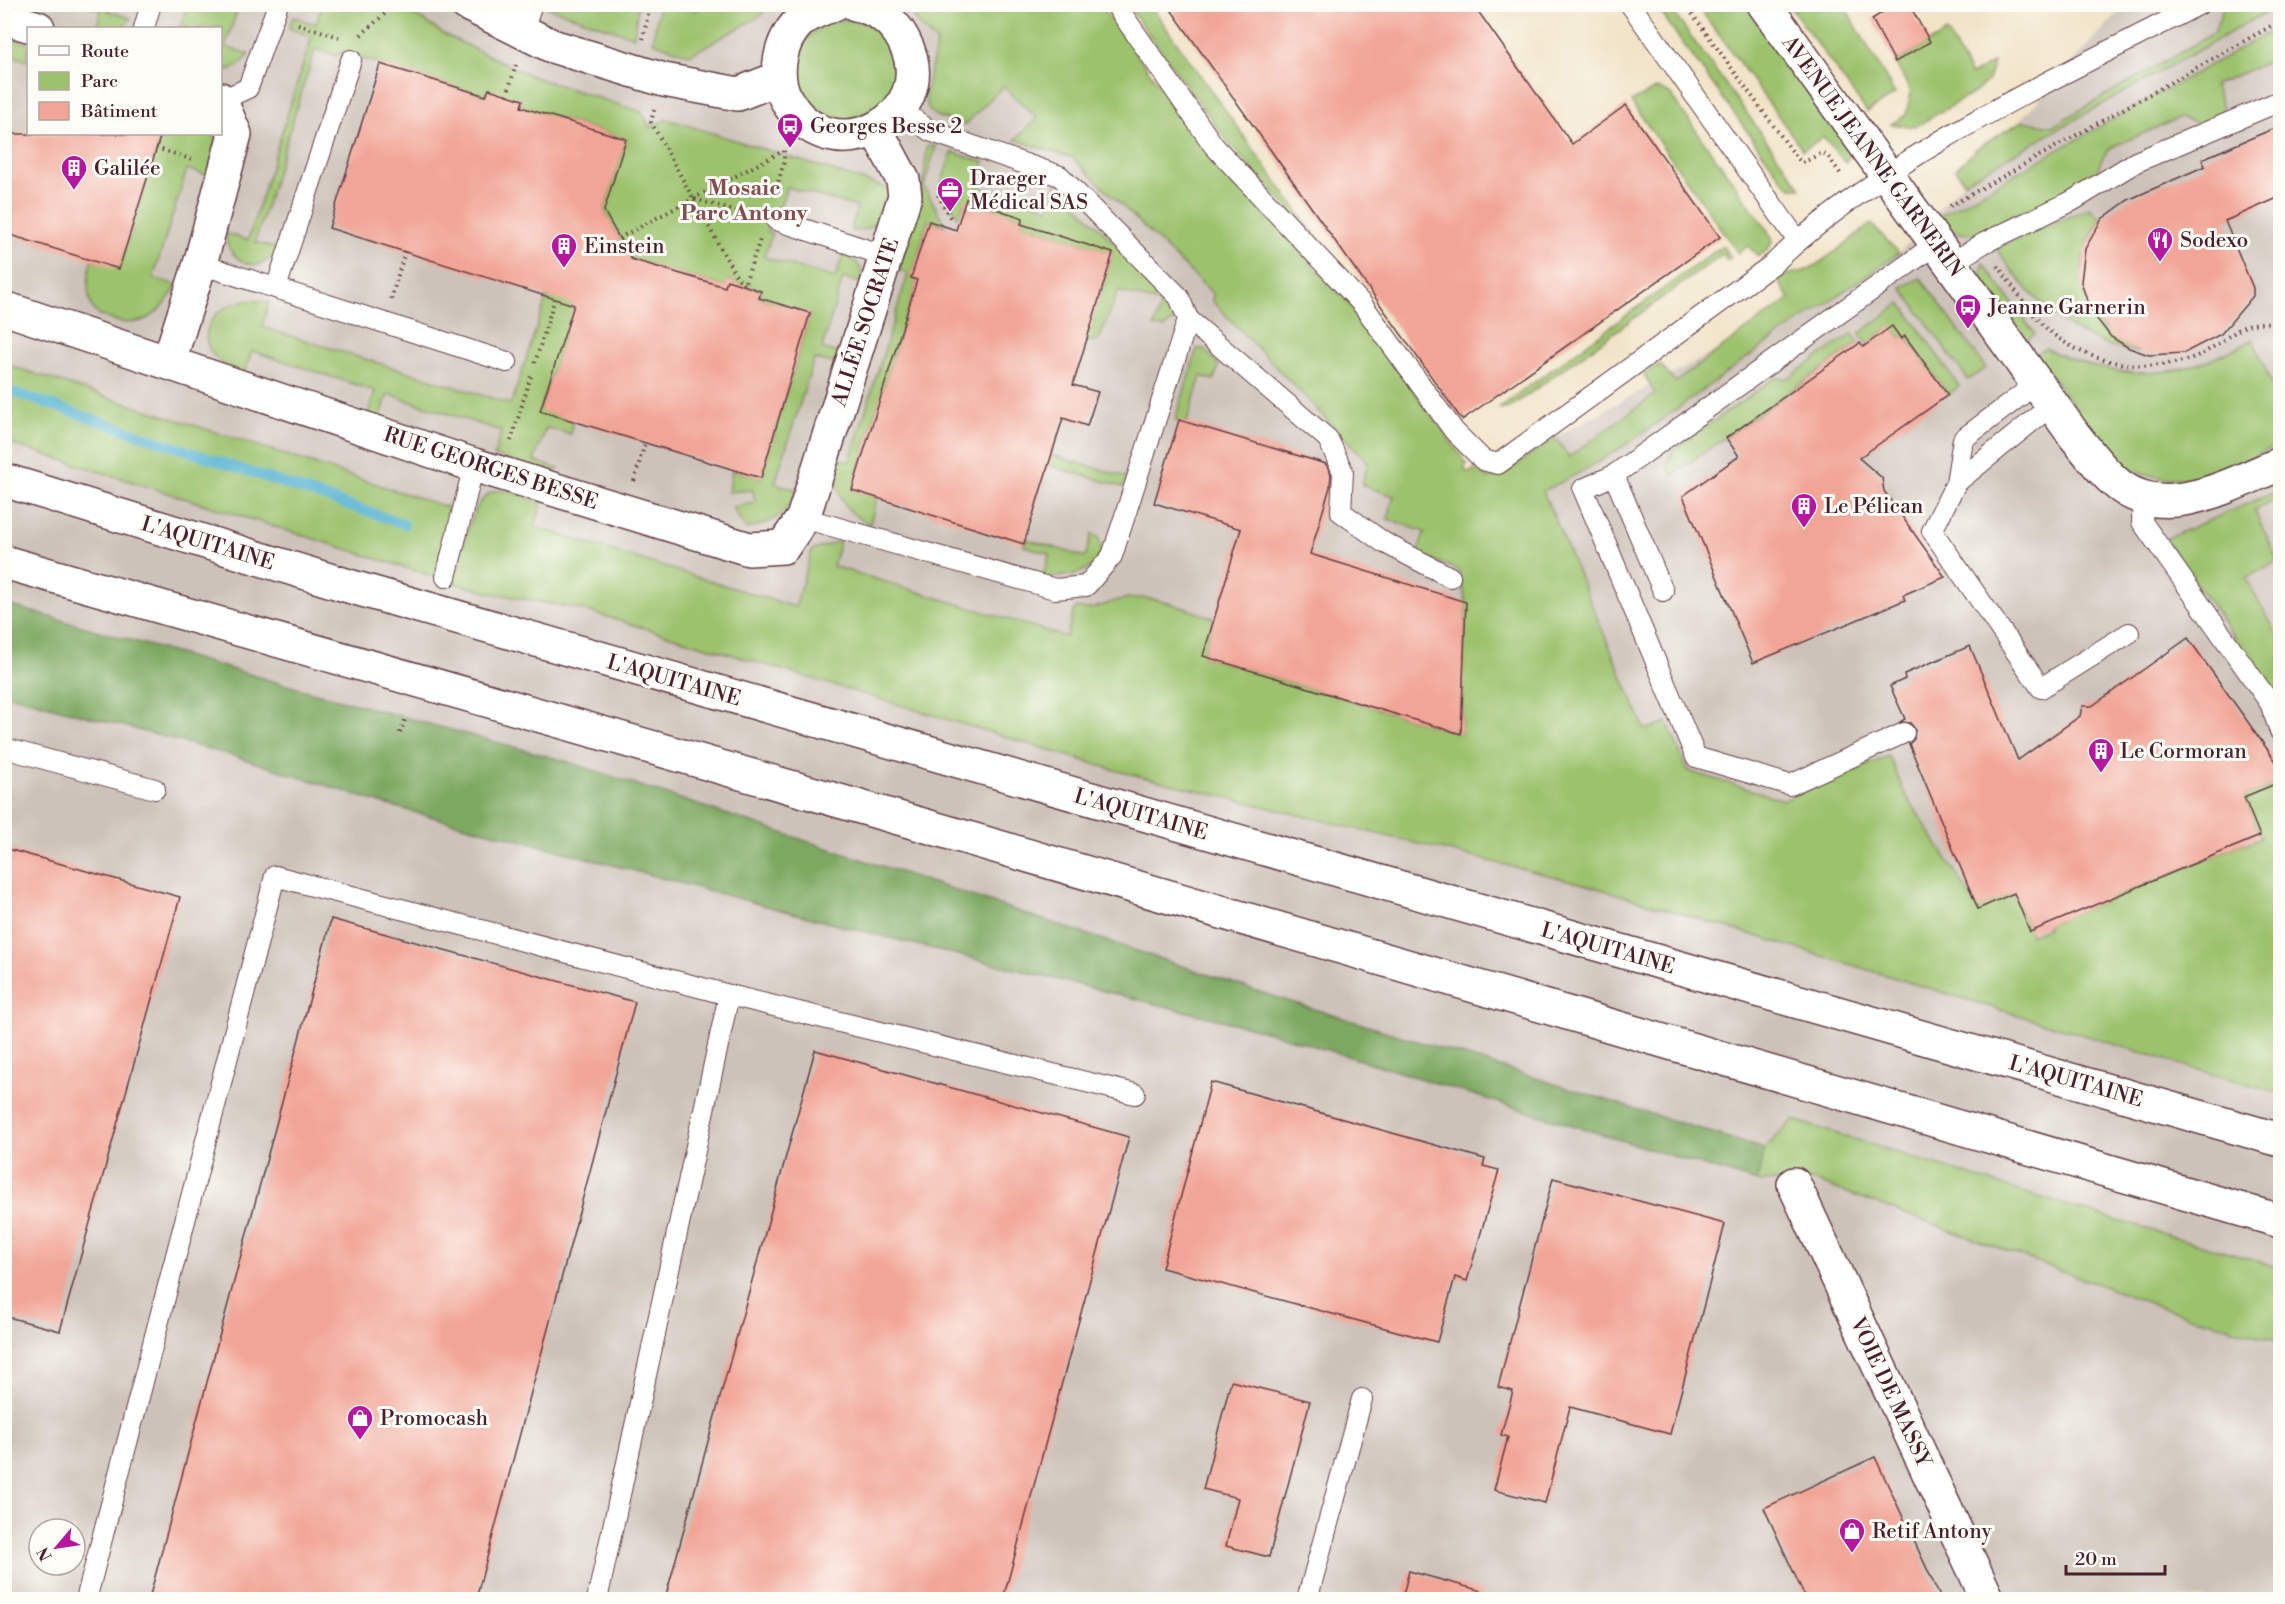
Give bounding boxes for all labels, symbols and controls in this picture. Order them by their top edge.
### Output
legend [27,27,222,135]
street label: AVENUE JEANNE GARNERIN [1775,30,1969,283]
text: Route [81,40,129,63]
text: Parc [81,70,118,93]
text: Bâtiment [80,100,158,123]
bus stop icon: Georges Besse 2 [775,111,805,149]
place label: Georges Besse 2 [810,114,962,140]
building icon: Galilée [59,153,89,191]
place label: Galilée [94,156,161,182]
place label: Draeger Médical SAS [970,166,1088,216]
district label: Mosaic Parc Antony [680,175,808,227]
office icon: Draeger Médical SAS [935,175,965,213]
restaurant icon: Sodexo [2145,225,2175,263]
place label: Sodexo [2180,228,2248,254]
building icon: Einstein [549,231,579,269]
place label: Einstein [584,234,665,260]
street label: ALLÉE SOCRATE [824,234,905,411]
bus stop icon: Jeanne Garnerin [1953,292,1983,330]
place label: Jeanne Garnerin [1987,295,2146,321]
street label: RUE GEORGES BESSE [380,422,601,516]
building icon: Le Pélican [1789,491,1819,529]
place label: Le Pélican [1824,494,1924,520]
street label: L'AQUITAINE [138,511,277,577]
street label: L'AQUITAINE [604,649,744,712]
building icon: Le Cormoran [2086,736,2116,774]
place label: Le Cormoran [2120,739,2247,765]
street label: L'AQUITAINE [1071,783,1211,846]
street label: L'AQUITAINE [1538,917,1678,980]
street label: L'AQUITAINE [2006,1050,2146,1113]
street label: VOIE DE MASSY [1844,1312,1937,1473]
shop icon: Promocash [345,1403,375,1441]
place label: Promocash [380,1406,489,1432]
shop icon: Retif Antony [1837,1516,1867,1554]
north arrow [27,1517,87,1577]
place label: Retif Antony [1872,1519,1992,1545]
scale bar [2066,1538,2165,1576]
text: N [33,1543,57,1564]
text: 20 m [2075,1548,2117,1571]

